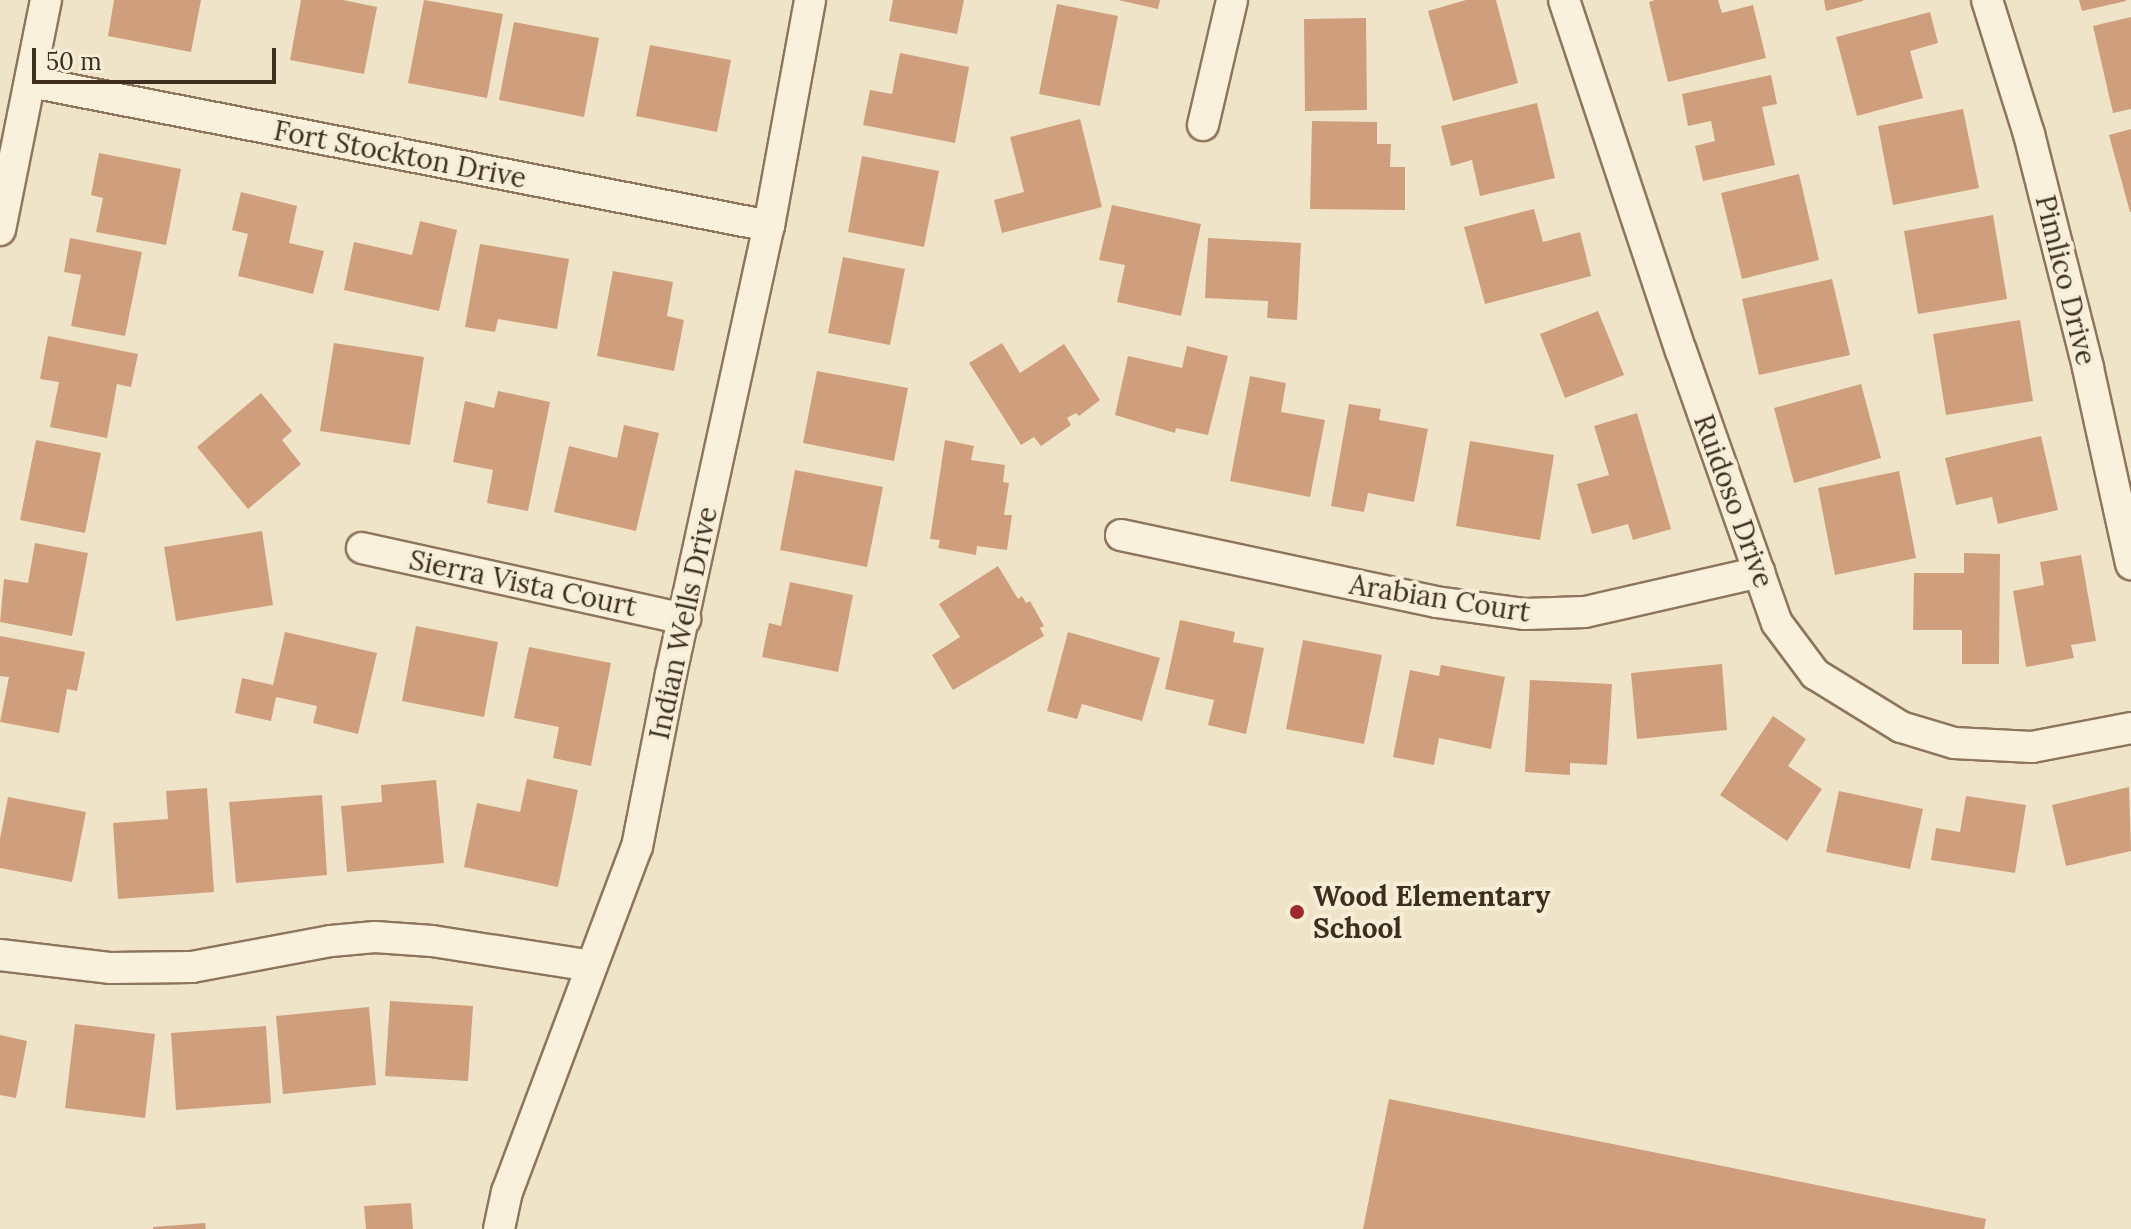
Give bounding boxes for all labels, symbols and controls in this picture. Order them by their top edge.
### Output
scale bar [36,32,280,82]
text: 50 m [46,46,102,77]
street label: Fort Stockton Drive [271,113,529,195]
street label: Pimlico Drive [2029,192,2103,368]
street label: Ruidoso Drive [1687,410,1781,592]
street label: Indian Wells Drive [642,504,724,742]
street label: Sierra Vista Court [406,542,640,624]
street label: Arabian Court [1347,567,1533,629]
place label: Wood Elementary School [1313,879,1551,945]
marker: Wood Elementary School [1288,903,1306,921]

